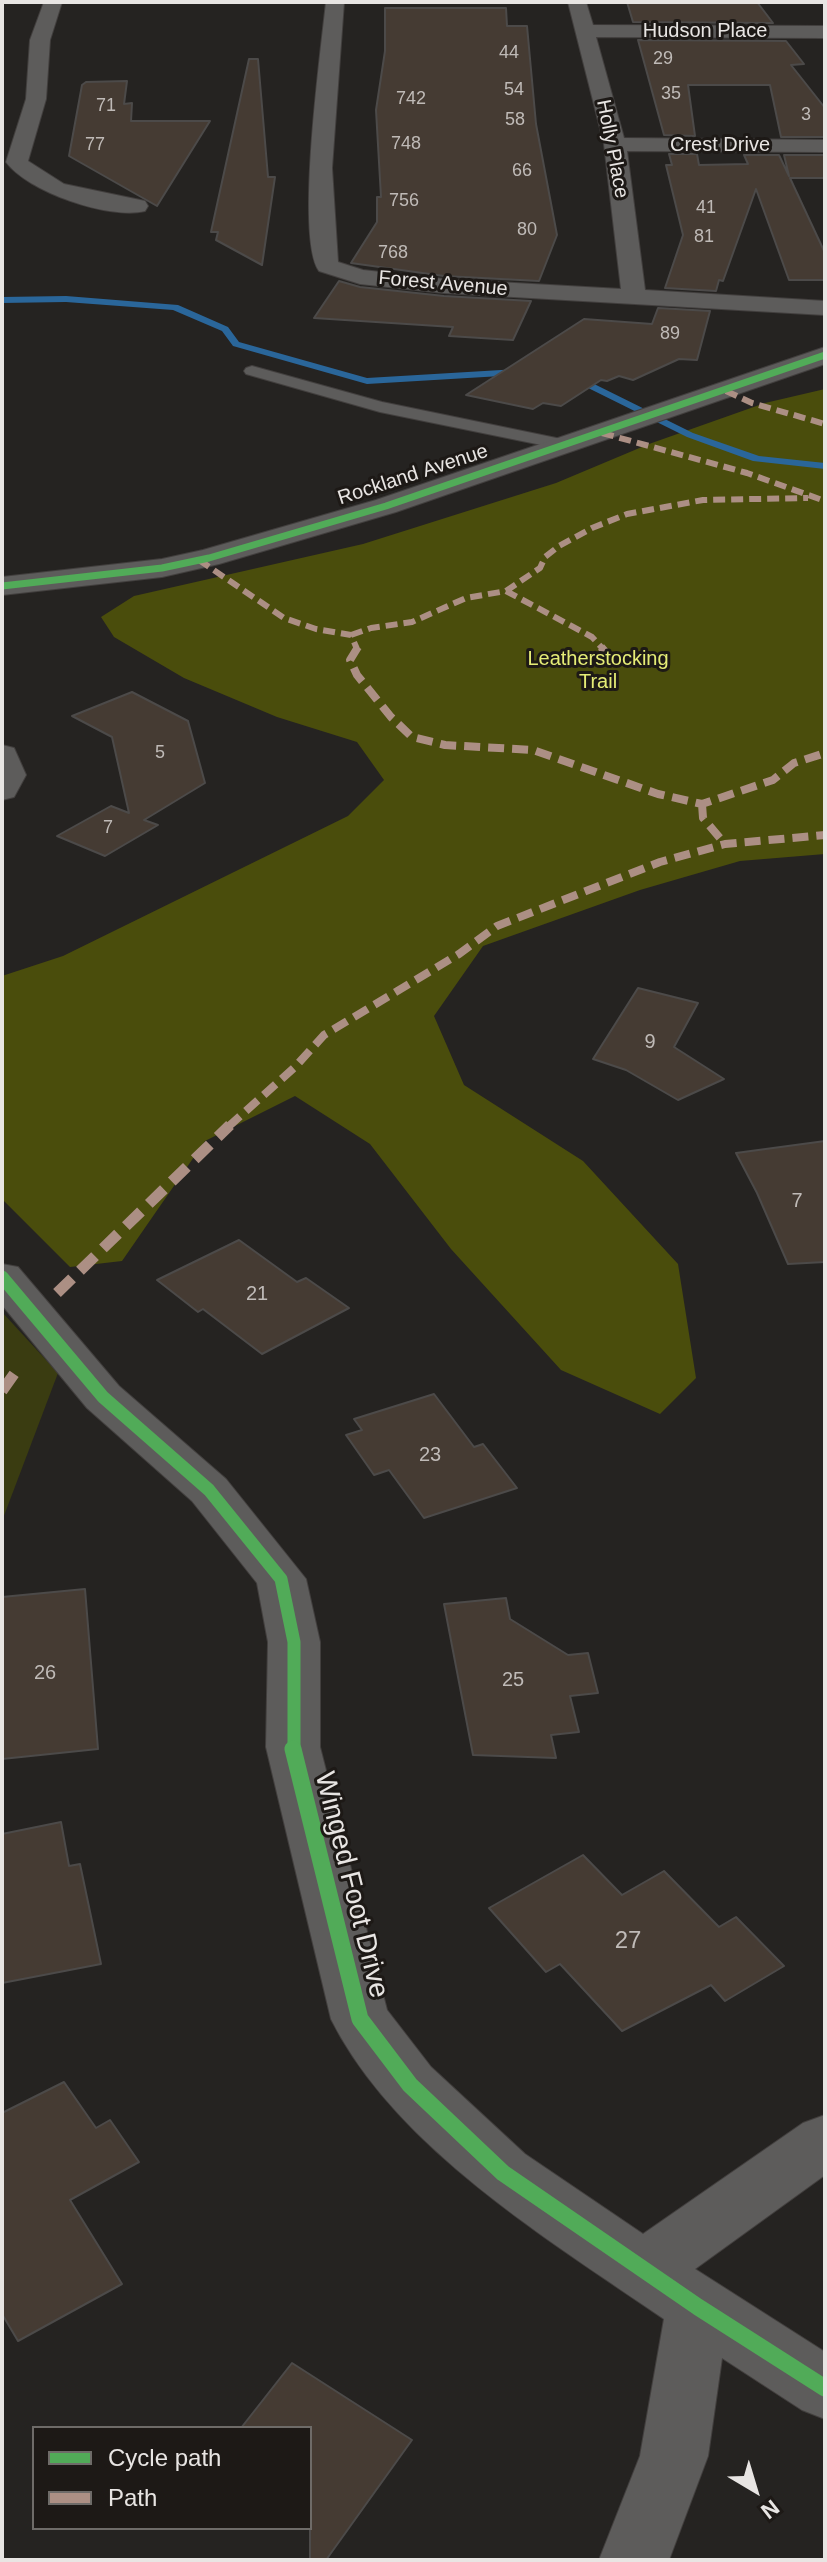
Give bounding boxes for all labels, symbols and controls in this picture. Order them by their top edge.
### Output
street label: Hudson Place [643,19,767,43]
house number: 44 [499,42,519,64]
house number: 29 [653,48,673,70]
house number: 54 [504,79,524,101]
house number: 35 [661,83,681,105]
house number: 742 [396,88,426,110]
house number: 71 [96,95,116,117]
street label: Holly Place [591,98,633,200]
house number: 3 [801,104,811,126]
house number: 58 [505,109,525,131]
house number: 748 [391,133,421,155]
street label: Crest Drive [670,133,770,157]
house number: 77 [85,134,105,156]
house number: 66 [512,160,532,182]
house number: 756 [389,190,419,212]
house number: 41 [696,197,716,219]
house number: 80 [517,219,537,241]
house number: 81 [694,226,714,248]
house number: 768 [378,242,408,264]
street label: Forest Avenue [377,266,509,302]
house number: 89 [660,323,680,345]
street label: Rockland Avenue [335,439,491,511]
park label: Leatherstocking Trail [527,647,669,694]
house number: 5 [155,742,165,764]
house number: 7 [103,817,113,839]
house number: 9 [644,1030,656,1054]
house number: 7 [791,1189,803,1213]
house number: 21 [246,1282,268,1306]
house number: 23 [419,1443,441,1467]
house number: 26 [34,1661,56,1685]
house number: 25 [502,1668,524,1692]
street label: Winged Foot Drive [307,1768,395,2002]
house number: 27 [615,1927,641,1955]
legend [32,2426,312,2530]
text: Cycle path [108,2444,221,2471]
north arrow [715,2450,795,2530]
text: Path [108,2484,157,2511]
text: N [756,2495,784,2524]

